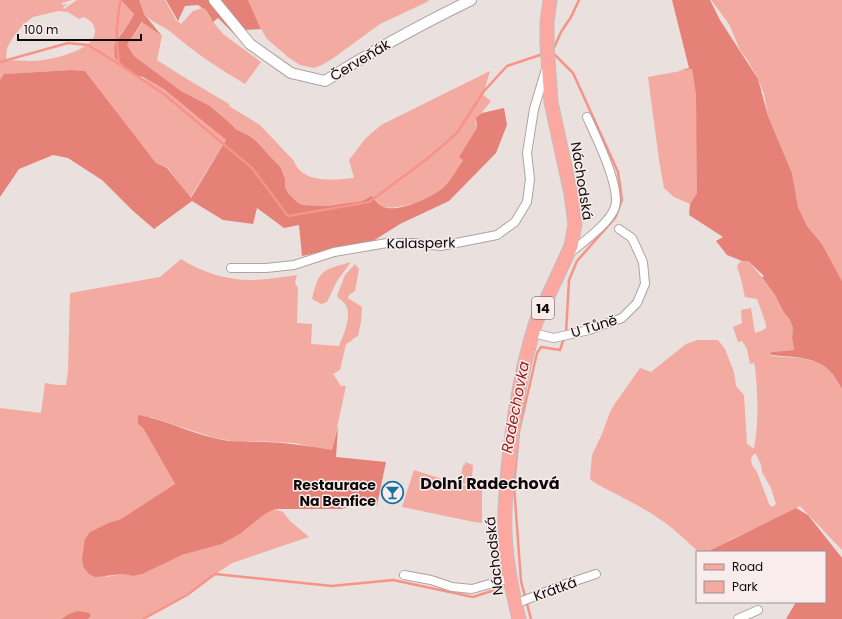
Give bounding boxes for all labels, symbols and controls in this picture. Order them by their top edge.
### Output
scale bar [18,16,141,42]
text: 100 m [24,21,58,38]
street label: Červeňák [326,34,394,86]
street label: Náchodská [566,140,598,222]
street label: Kalasperk [387,232,456,254]
road number: 14 [532,297,554,319]
street label: U Tůně [568,309,620,342]
water label: Radechovka [496,359,534,455]
district label: Dolní Radechová [420,472,560,495]
place label: Restaurace Na Benfice [293,475,376,511]
bar icon: Restaurace Na Benfice [379,480,405,506]
street label: Náchodská [480,516,508,596]
legend [696,551,826,603]
text: Road [732,558,763,575]
street label: Krátká [531,572,579,606]
text: Park [732,578,759,595]

